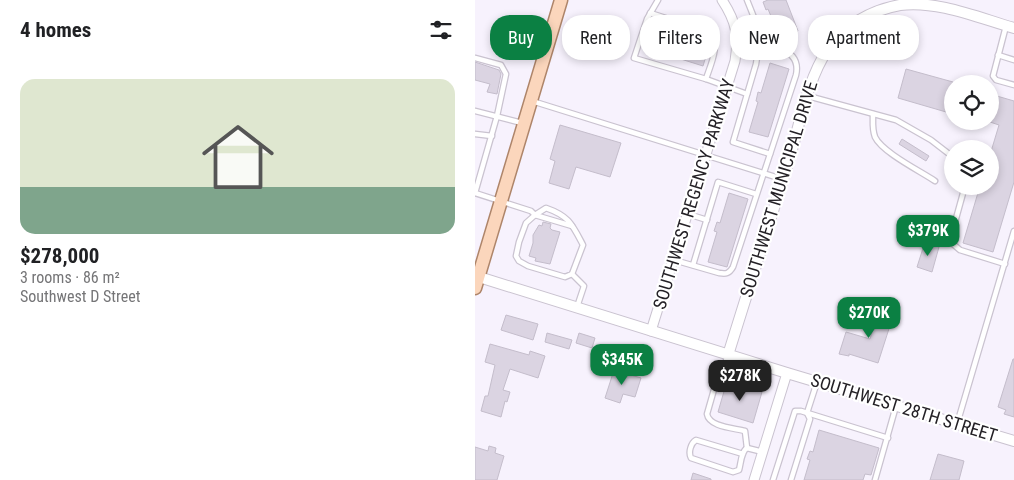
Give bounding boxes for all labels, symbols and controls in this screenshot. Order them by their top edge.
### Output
chip: Buy [490,15,552,60]
chip: Rent [562,15,630,60]
chip: Filters [640,15,720,60]
chip: New [730,15,798,60]
chip: Apartment [808,15,919,60]
icon: filters [427,16,455,44]
text: 4 homes [20,18,91,42]
map controls [944,75,999,195]
button: locate [944,75,999,130]
street label: SOUTHWEST REGENCY PARKWAY [648,76,739,312]
street label: SOUTHWEST MUNICIPAL DRIVE [736,78,821,300]
icon: home [193,112,283,202]
button: layers [944,140,999,195]
pin: $379K [893,214,963,257]
text: $379K [907,221,949,240]
text: $278,000 [20,244,99,268]
text: 3 rooms · 86 m² [20,268,120,287]
text: Southwest D Street [20,287,140,306]
pin: $270K [834,296,904,339]
text: $270K [848,303,890,322]
pin: $345K [587,344,657,386]
text: $345K [601,350,643,369]
pin: $278K [705,360,775,402]
text: $278K [719,366,761,385]
street label: SOUTHWEST 28TH STREET [808,369,1000,446]

